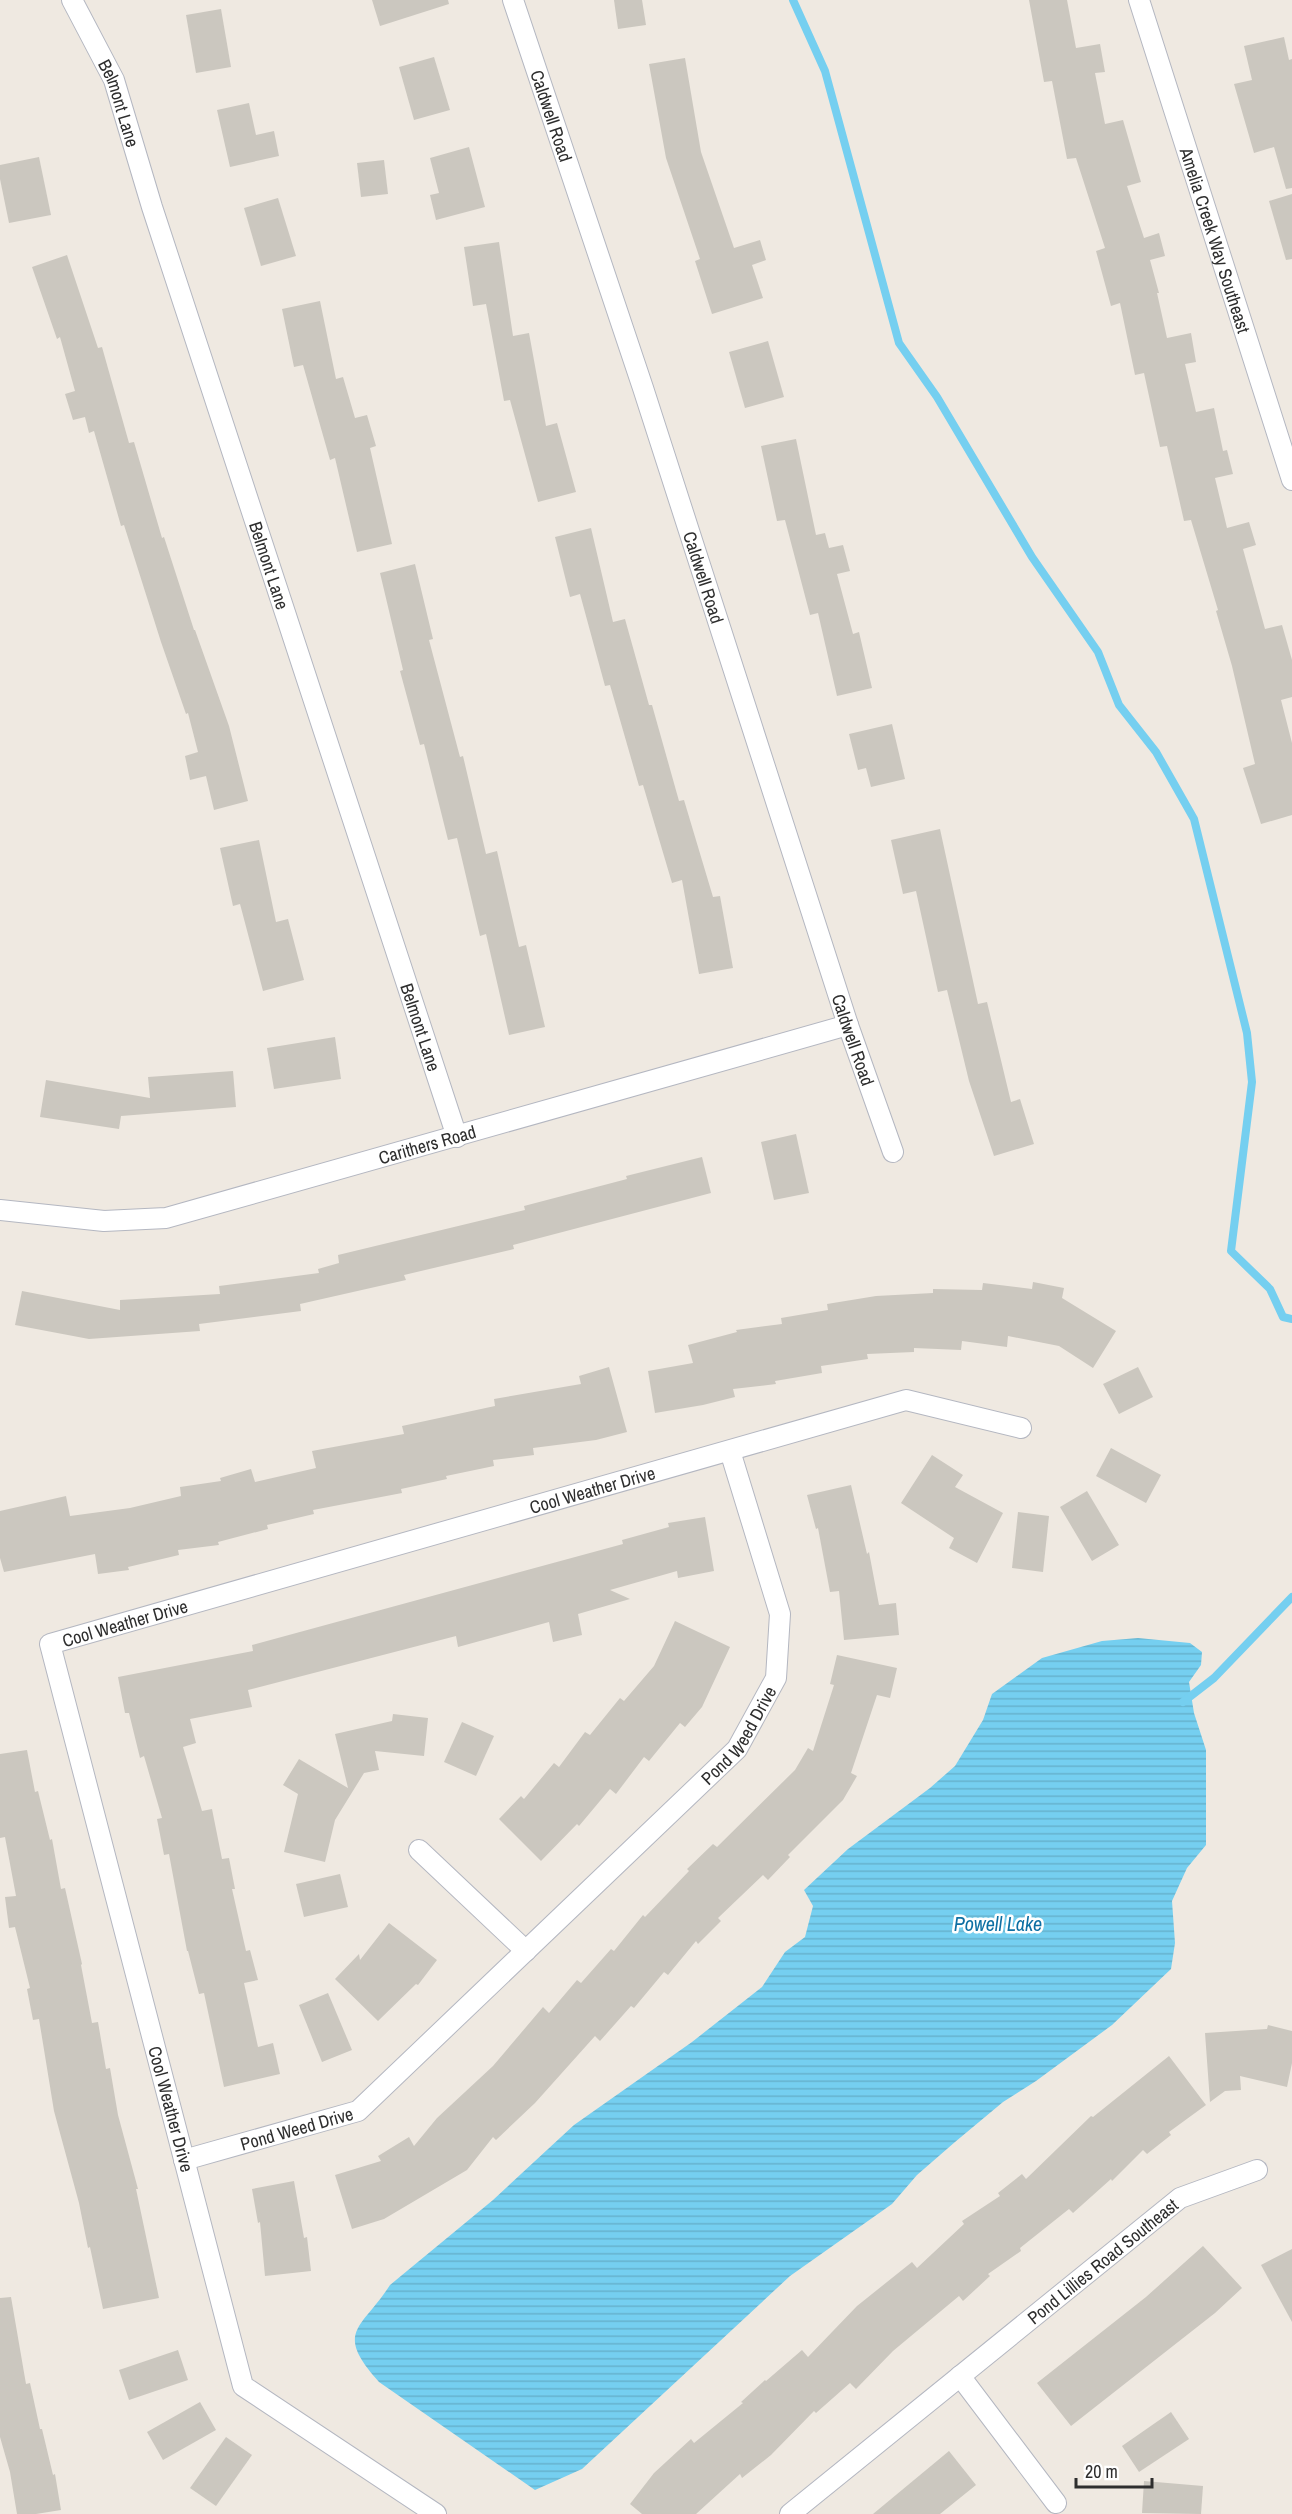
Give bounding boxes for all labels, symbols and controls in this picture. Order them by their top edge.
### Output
street label: Belmont Lane [93,55,146,150]
street label: Caldwell Road [525,67,579,165]
street label: Amelia Creek Way Southeast [1174,143,1257,336]
street label: Belmont Lane [243,518,296,613]
street label: Caldwell Road [677,528,730,626]
street label: Belmont Lane [395,980,447,1074]
street label: Caldwell Road [826,991,881,1089]
street label: Carithers Road [375,1118,479,1170]
street label: Cool Weather Drive [526,1460,658,1519]
street label: Cool Weather Drive [59,1593,190,1652]
street label: Pond Weed Drive [695,1681,782,1790]
water label: Powell Lake [954,1910,1042,1937]
street label: Cool Weather Drive [142,2043,200,2175]
street label: Pond Weed Drive [237,2100,356,2156]
street label: Pond Lillies Road Southeast [1022,2192,1183,2330]
scale bar [1076,2451,1152,2489]
text: 20 m [1085,2459,1118,2484]

